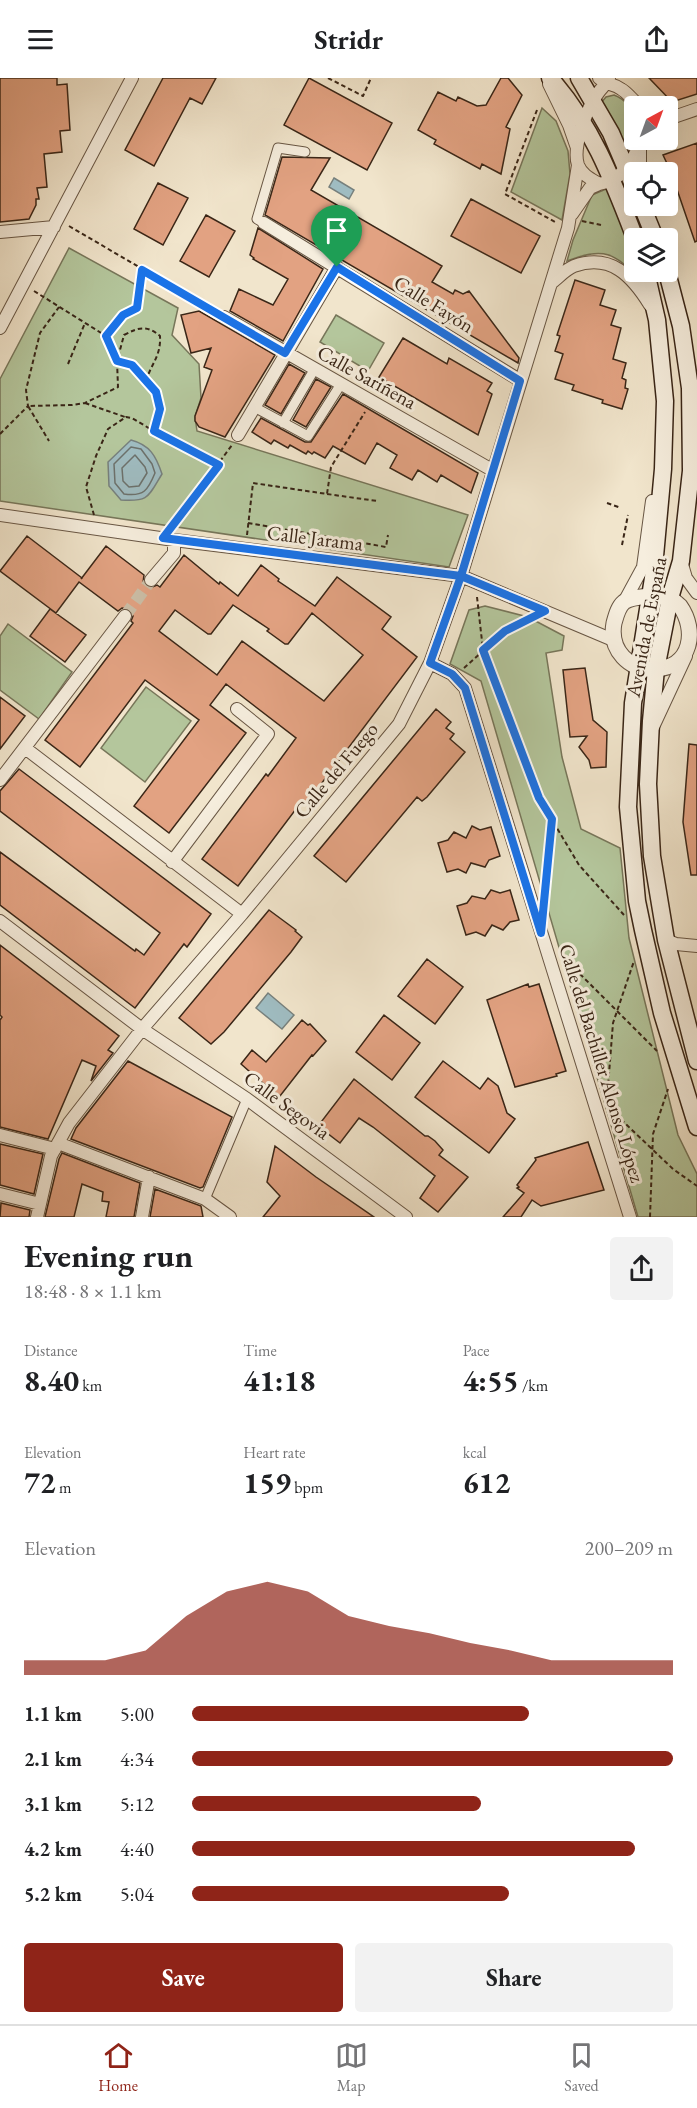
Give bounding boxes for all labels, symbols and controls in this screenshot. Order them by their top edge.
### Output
text: Stridr [314,22,383,57]
icon: menu [24,23,57,56]
icon: share [640,23,673,56]
north arrow [624,96,678,150]
map controls [624,96,678,282]
button: locate [624,162,678,216]
pin [311,205,362,267]
icon: arrive [320,214,353,247]
button: layers [624,228,678,282]
street label: Calle Fayón [389,269,479,339]
street label: Calle Sariñena [313,339,421,415]
street label: Calle Jarama [265,519,365,557]
street label: Avenida de España [619,555,672,700]
street label: Calle del Fuego [288,717,384,823]
street label: Calle del Bachiller Alonso López [553,941,651,1186]
street label: Calle Segovia [239,1065,335,1145]
text: Evening run [24,1234,193,1277]
button: share [610,1237,673,1300]
text: 18:48 · 8 × 1.1 km [24,1278,162,1304]
text: Distance [24,1340,77,1361]
text: Time [243,1340,277,1361]
text: Pace [463,1340,490,1361]
text: 8.40 [24,1361,79,1400]
text: 41:18 [243,1361,315,1400]
text: 4:55 [463,1361,519,1400]
text: km [79,1375,102,1396]
text: /km [519,1375,548,1396]
text: Elevation [24,1442,82,1463]
text: Heart rate [243,1442,305,1463]
text: kcal [463,1442,487,1463]
text: 72 [24,1463,56,1502]
text: 159 [243,1463,291,1502]
text: 612 [463,1463,510,1502]
text: m [56,1477,71,1498]
text: bpm [291,1477,323,1498]
text: Elevation [24,1535,96,1561]
text: 200–209 m [585,1535,673,1561]
text: 1.1 km [24,1701,82,1727]
text: 5:00 [120,1701,154,1727]
text: 2.1 km [24,1746,82,1772]
text: 4:34 [120,1746,154,1772]
text: 3.1 km [24,1791,82,1817]
text: 5:12 [120,1791,154,1817]
text: 4.2 km [24,1836,82,1862]
text: 4:40 [120,1836,154,1862]
text: 5.2 km [24,1881,82,1907]
text: 5:04 [120,1881,154,1907]
button: Save [24,1943,343,2012]
button: Share [355,1943,673,2012]
tab: Home [98,2039,138,2096]
tab: Map [335,2039,368,2096]
tab: Saved [564,2039,599,2096]

